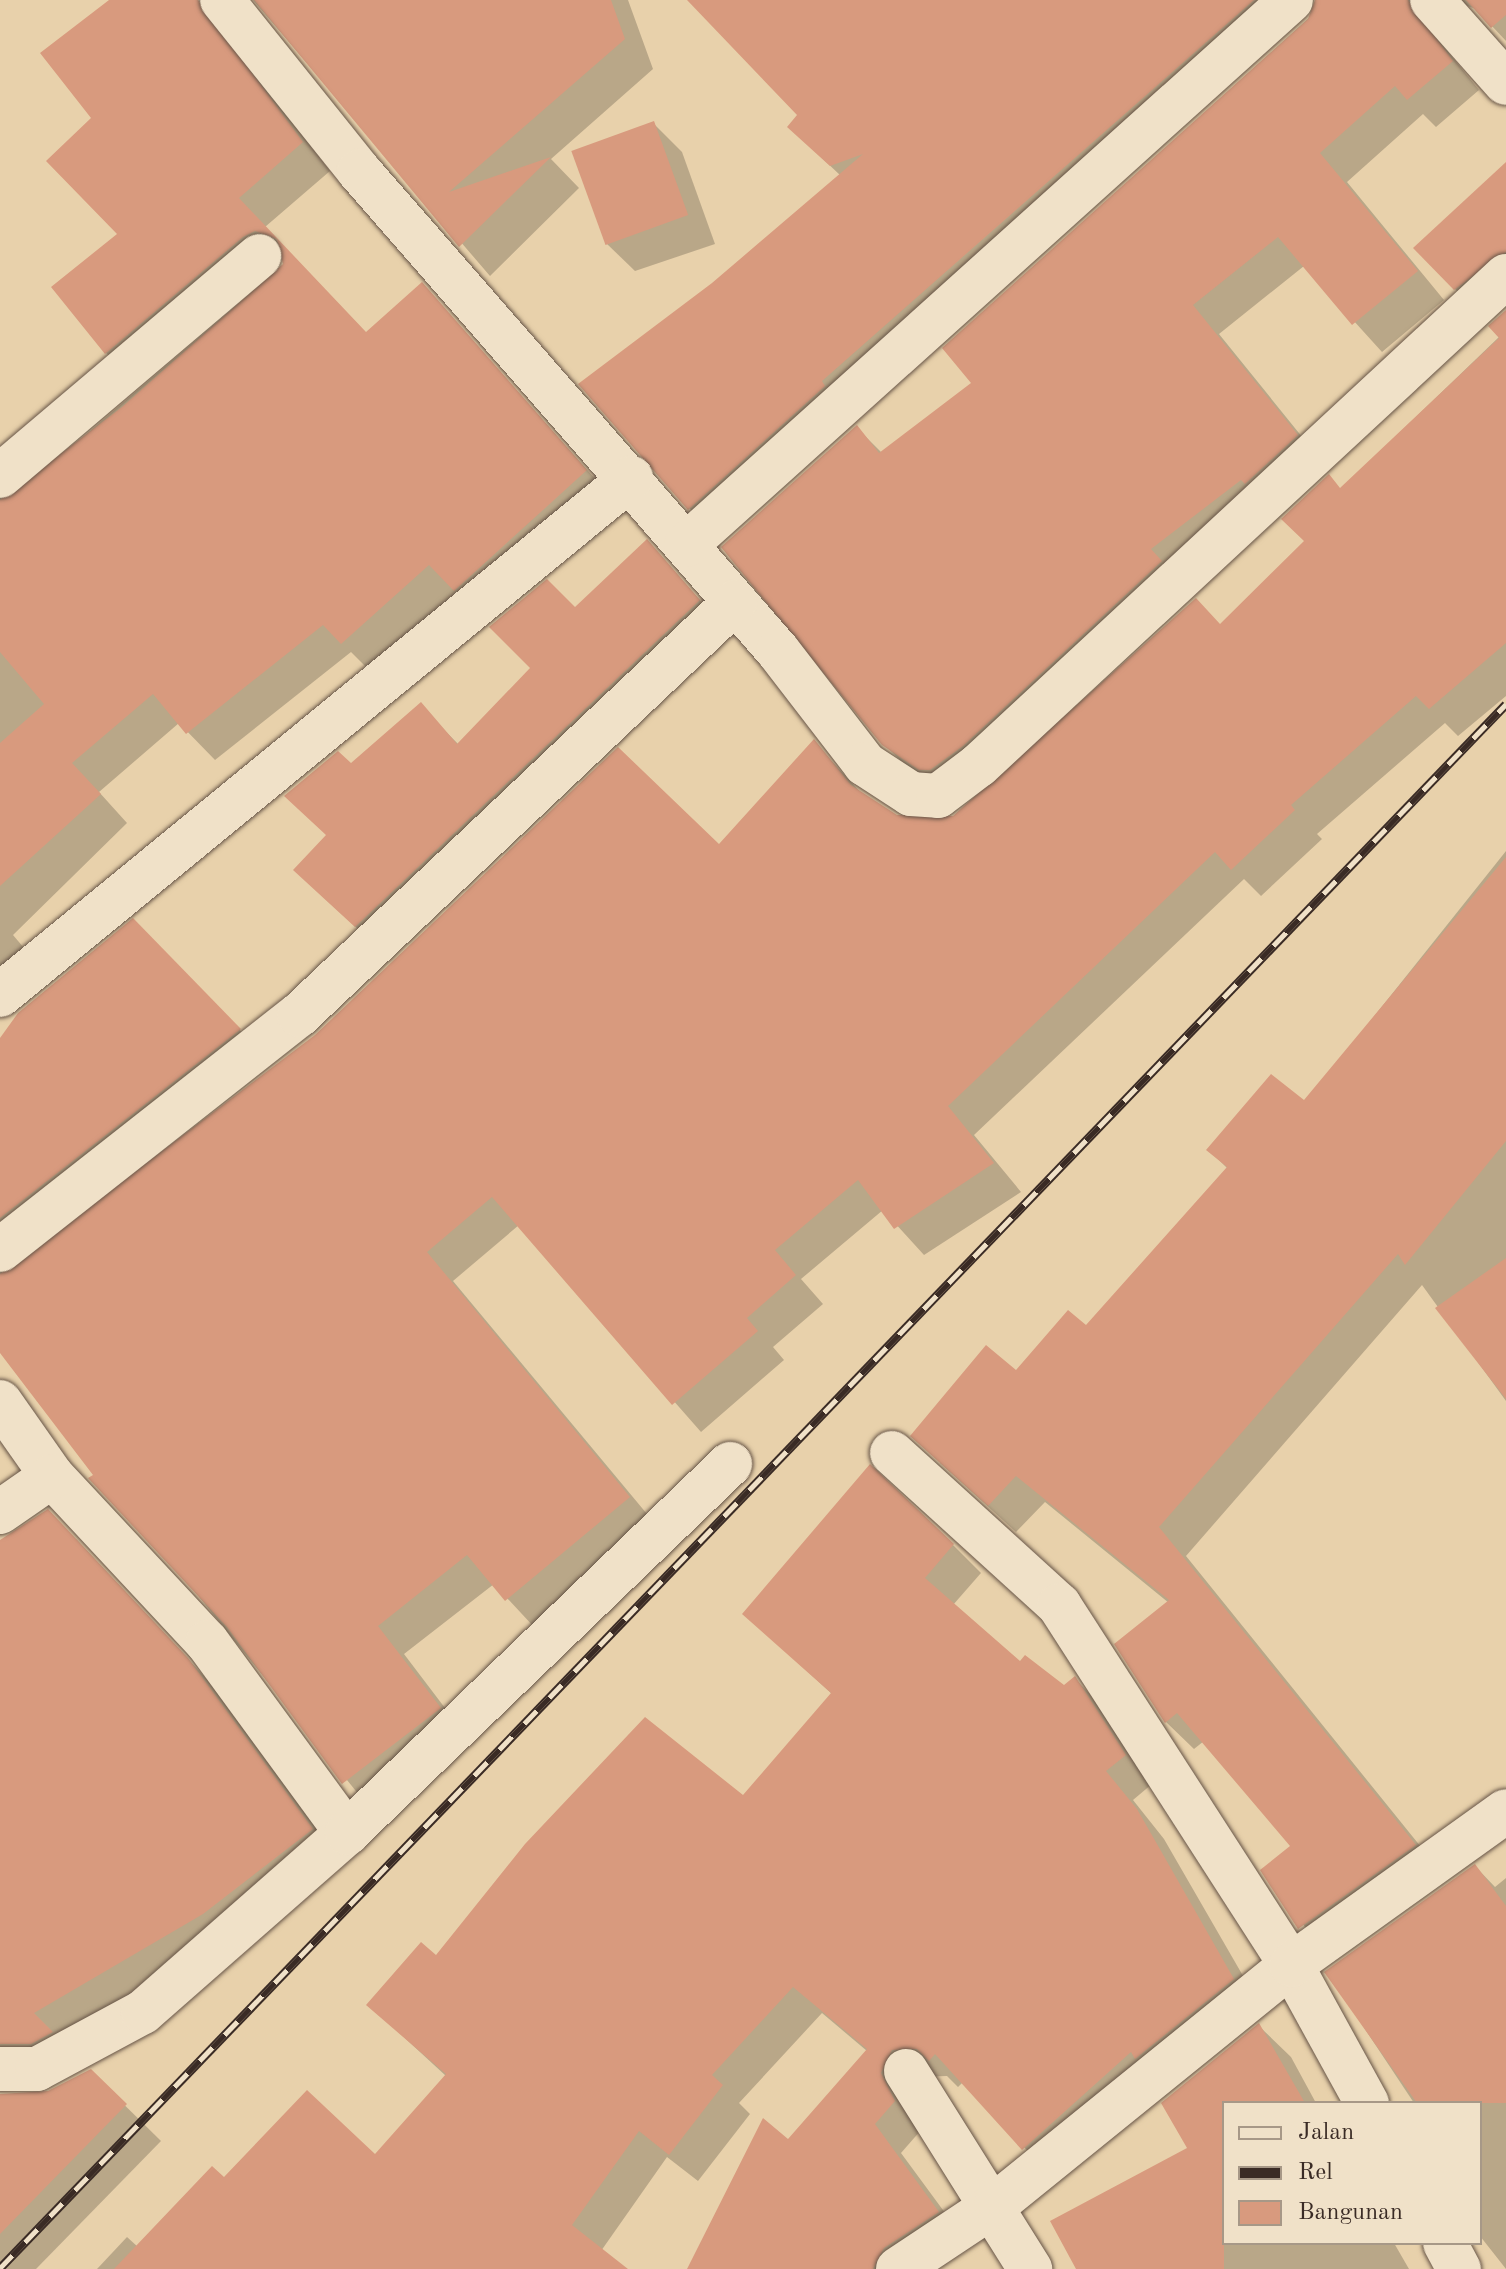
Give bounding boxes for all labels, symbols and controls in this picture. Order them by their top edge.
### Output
legend [1222,2101,1482,2245]
text: Jalan [1298,2121,1354,2145]
text: Rel [1298,2161,1333,2185]
text: Bangunan [1298,2201,1403,2225]

